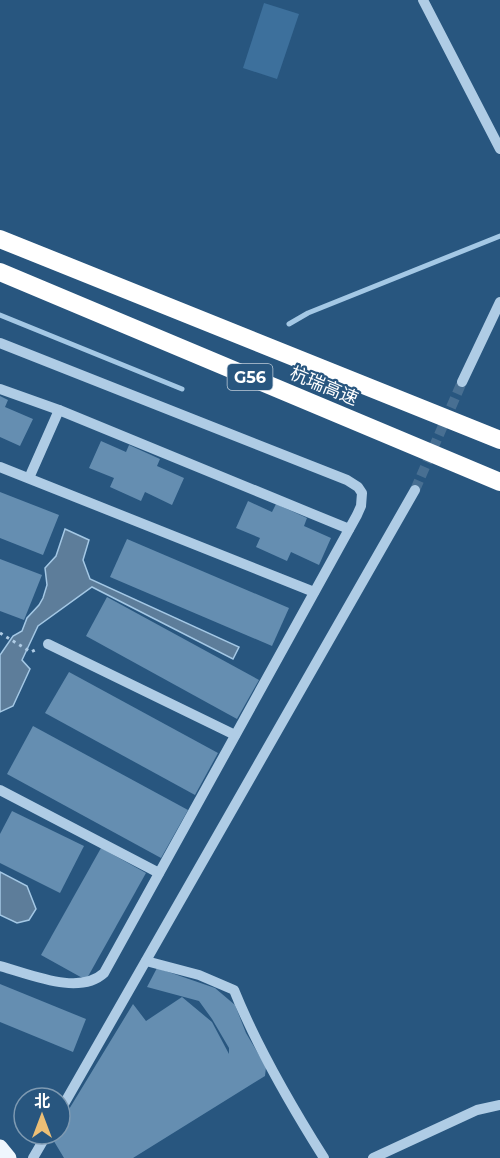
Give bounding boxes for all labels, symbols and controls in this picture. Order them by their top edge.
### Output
street label: 杭瑞高速 [287,362,361,410]
road number: G56 [228,364,272,390]
north arrow [12,1086,72,1146]
text: 北 [34,1092,50,1111]

